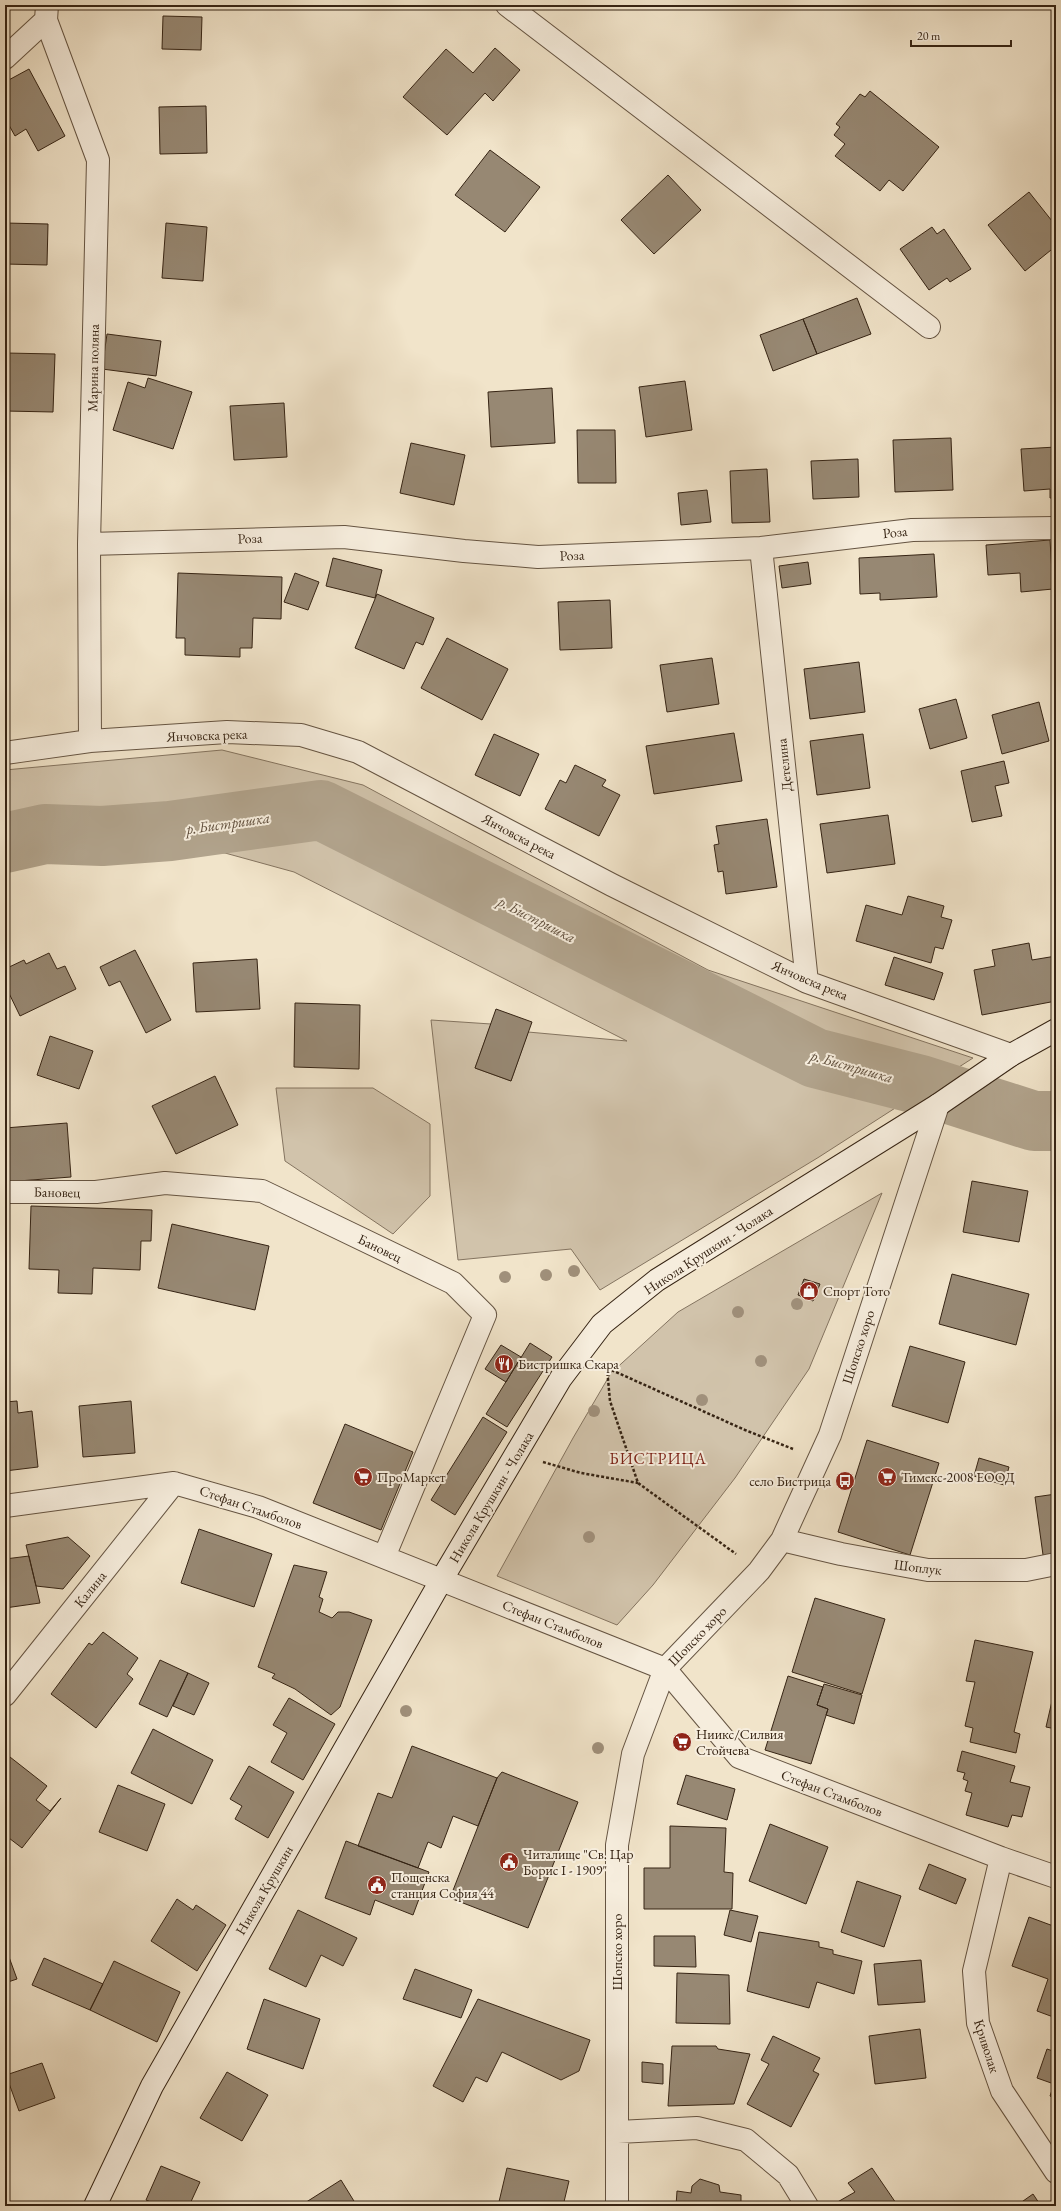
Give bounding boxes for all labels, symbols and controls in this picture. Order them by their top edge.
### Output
scale bar [911,22,1011,48]
text: 20 m [917,28,941,44]
street label: Марина поляна [83,324,103,412]
street label: Роза [882,522,909,542]
street label: Роза [237,529,263,547]
street label: Роза [559,546,585,564]
street label: Янчовска река [165,725,248,745]
street label: Детелина [772,737,796,793]
water label: р. Бистришка [183,808,271,839]
street label: Янчовска река [478,809,559,863]
water label: р. Бистришка [493,890,579,947]
street label: Янчовска река [768,956,851,1004]
water label: р. Бистришка [807,1045,895,1087]
street label: Бановец [34,1183,81,1201]
street label: Никола Крушкин - Чолака [640,1201,776,1298]
street label: Бановец [355,1230,406,1267]
shop icon: Спорт Тото [798,1280,820,1302]
place label: Спорт Тото [823,1282,890,1300]
street label: Шопско хоро [838,1308,878,1386]
restaurant icon: Бистришка Скара [493,1353,515,1375]
place label: Бистришка Скара [518,1355,619,1373]
street label: Никола Крушкин - Чолака [445,1428,538,1566]
district label: БИСТРИЦА [609,1448,707,1469]
supermarket icon: ПроМаркет [352,1466,374,1488]
supermarket icon: Тимекс-2008 ЕООД [876,1466,898,1488]
place label: ПроМаркет [377,1468,446,1486]
place label: Тимекс-2008 ЕООД [901,1468,1015,1486]
bus stop icon: село Бистрица [834,1470,856,1492]
place label: село Бистрица [749,1472,831,1490]
street label: Стефан Стамболов [197,1481,305,1533]
street label: Шоплук [893,1555,943,1579]
street label: Калина [70,1567,110,1611]
street label: Стефан Стамболов [500,1596,606,1652]
street label: Шопско хоро [664,1602,730,1670]
place label: Ниикс/Силвия Стойчева [696,1725,783,1759]
supermarket icon: Ниикс/Силвия Стойчева [671,1731,693,1753]
street label: Стефан Стамболов [779,1765,885,1821]
street label: Никола Крушкин [231,1842,297,1938]
place label: Читалище "Св. Цар Борис I - 1909" [523,1845,634,1879]
public building icon: Читалище "Св. Цар Борис I - 1909" [498,1851,520,1873]
place label: Пощенска станция София 44 [391,1868,494,1902]
public building icon: Пощенска станция София 44 [366,1874,388,1896]
street label: Шопско хоро [608,1913,626,1990]
street label: Криволак [970,2017,1004,2075]

